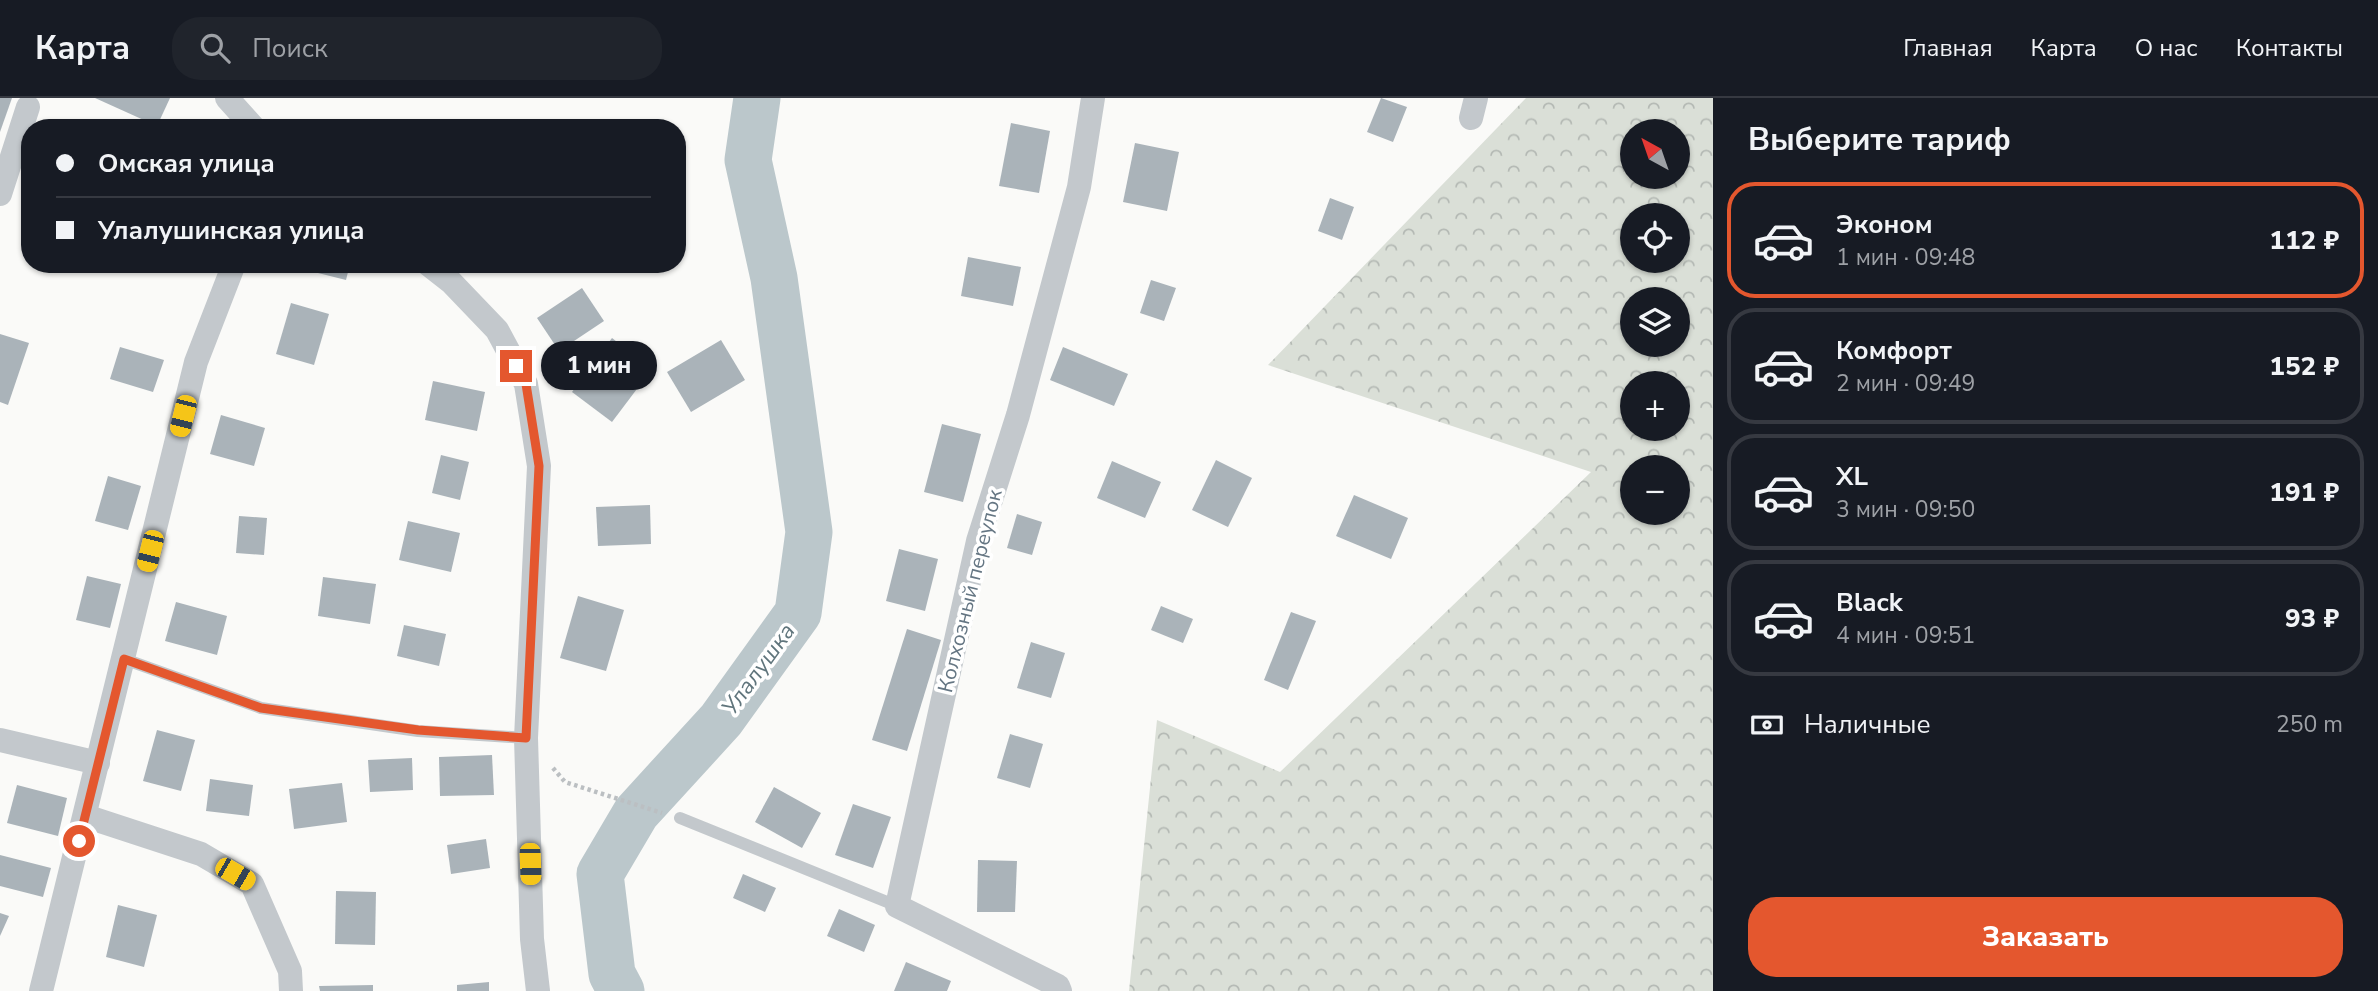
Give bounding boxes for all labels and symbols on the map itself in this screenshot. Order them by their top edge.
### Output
north arrow [1620,119,1690,189]
callout: 1 мин [540,342,656,390]
route end [500,350,532,382]
car [168,393,199,439]
street label: Колхозный переулок [931,486,1009,696]
car [135,528,166,574]
water label: Улалушка [715,617,802,722]
route start [63,825,95,857]
car [519,843,542,885]
car [212,854,259,894]

